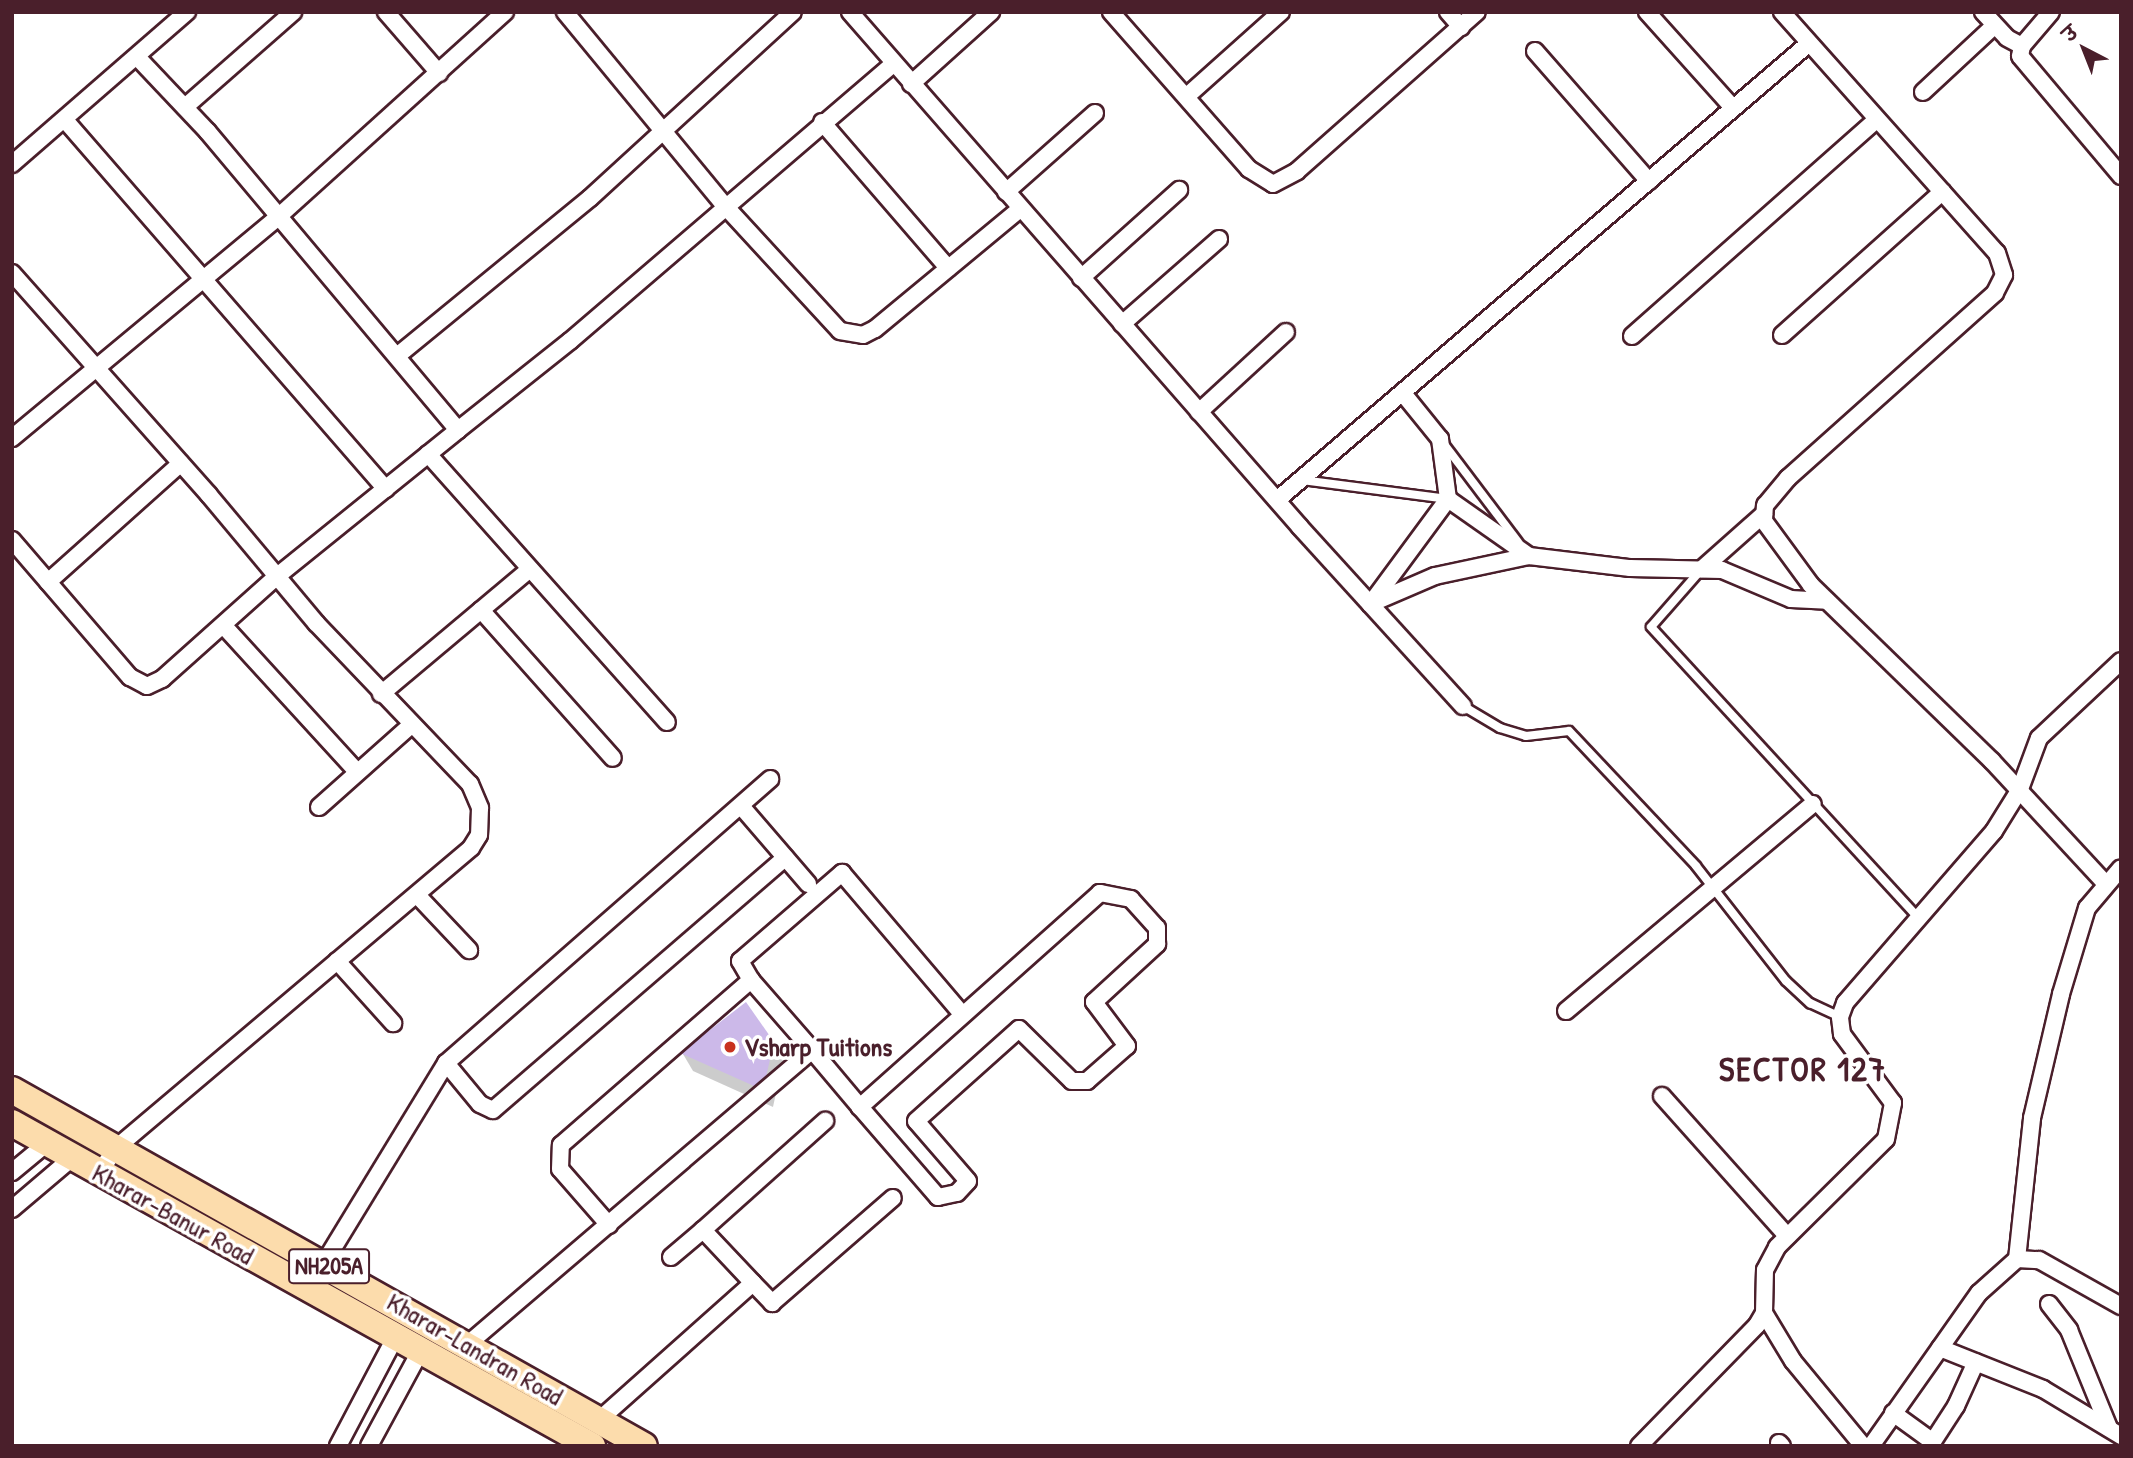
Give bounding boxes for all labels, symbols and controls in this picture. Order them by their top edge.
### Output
north arrow [2049,14,2119,84]
text: उ [2057,19,2083,47]
place label: Vsharp Tuitions [744,1031,892,1063]
marker: Vsharp Tuitions [722,1039,738,1055]
district label: SECTOR 127 [1720,1050,1886,1090]
street label: Kharar-Banur Road [87,1157,259,1271]
road number: NH205A [287,1246,371,1286]
street label: Kharar-Landran Road [382,1286,568,1412]

